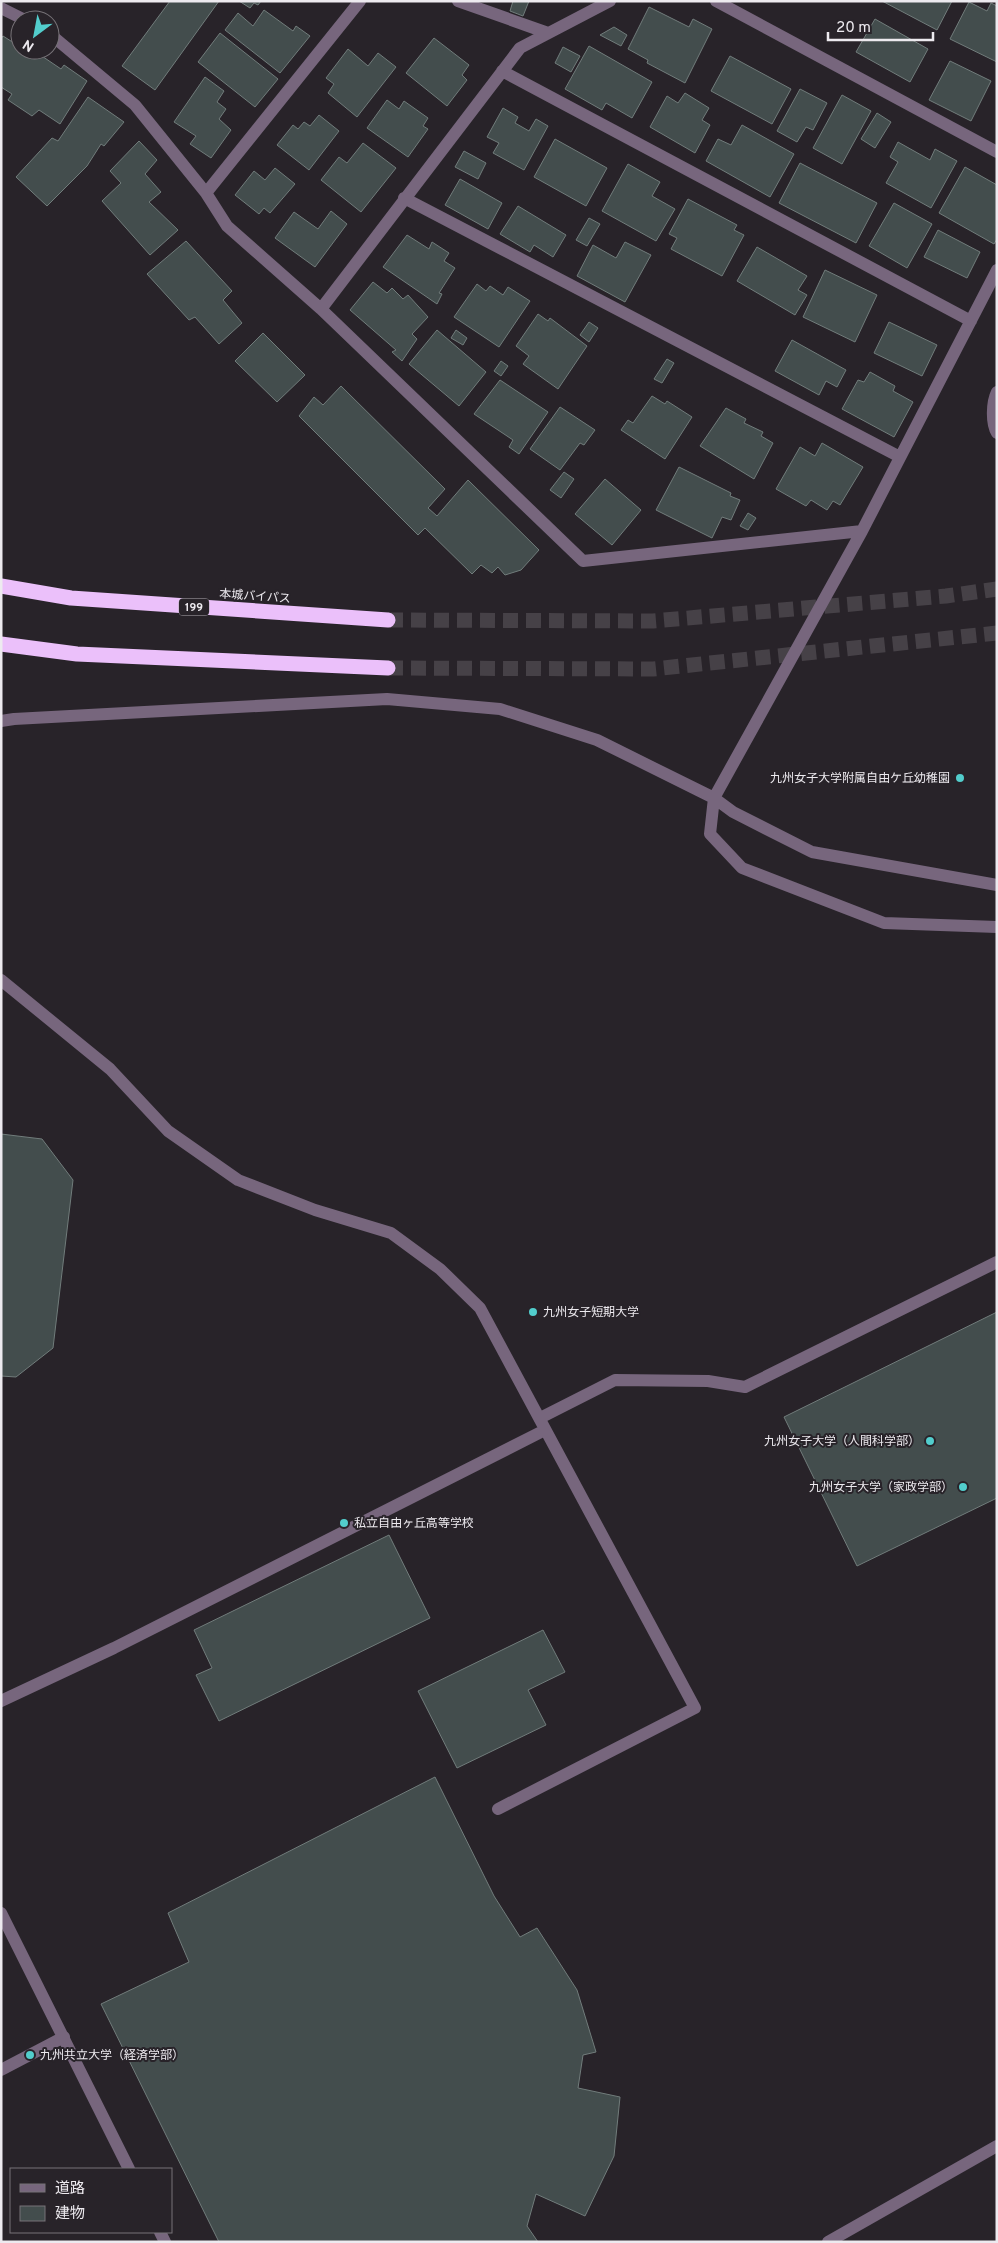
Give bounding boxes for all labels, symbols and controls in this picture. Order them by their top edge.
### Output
north arrow [10,10,60,60]
scale bar [828,10,933,42]
text: 20 m [836,19,871,38]
text: N [20,35,38,55]
street label: 本城バイパス [219,587,291,607]
road number: 199 [179,598,209,616]
place label: 九州女子大学附属自由ケ丘幼稚園 [770,771,950,787]
marker: 九州女子大学附属自由ケ丘幼稚園 [954,772,966,784]
place label: 九州女子短期大学 [543,1305,639,1321]
marker: 九州女子短期大学 [527,1306,539,1318]
place label: 九州女子大学（人間科学部） [764,1434,920,1450]
marker: 九州女子大学（人間科学部） [924,1435,936,1447]
place label: 九州女子大学（家政学部） [809,1480,953,1496]
marker: 九州女子大学（家政学部） [957,1481,969,1493]
place label: 私立自由ヶ丘高等学校 [354,1516,474,1532]
marker: 私立自由ヶ丘高等学校 [338,1517,350,1529]
place label: 九州共立大学（経済学部） [40,2048,184,2064]
marker: 九州共立大学（経済学部） [24,2049,36,2061]
legend [10,2168,172,2233]
text: 道路 [55,2180,85,2199]
text: 建物 [55,2205,85,2224]

